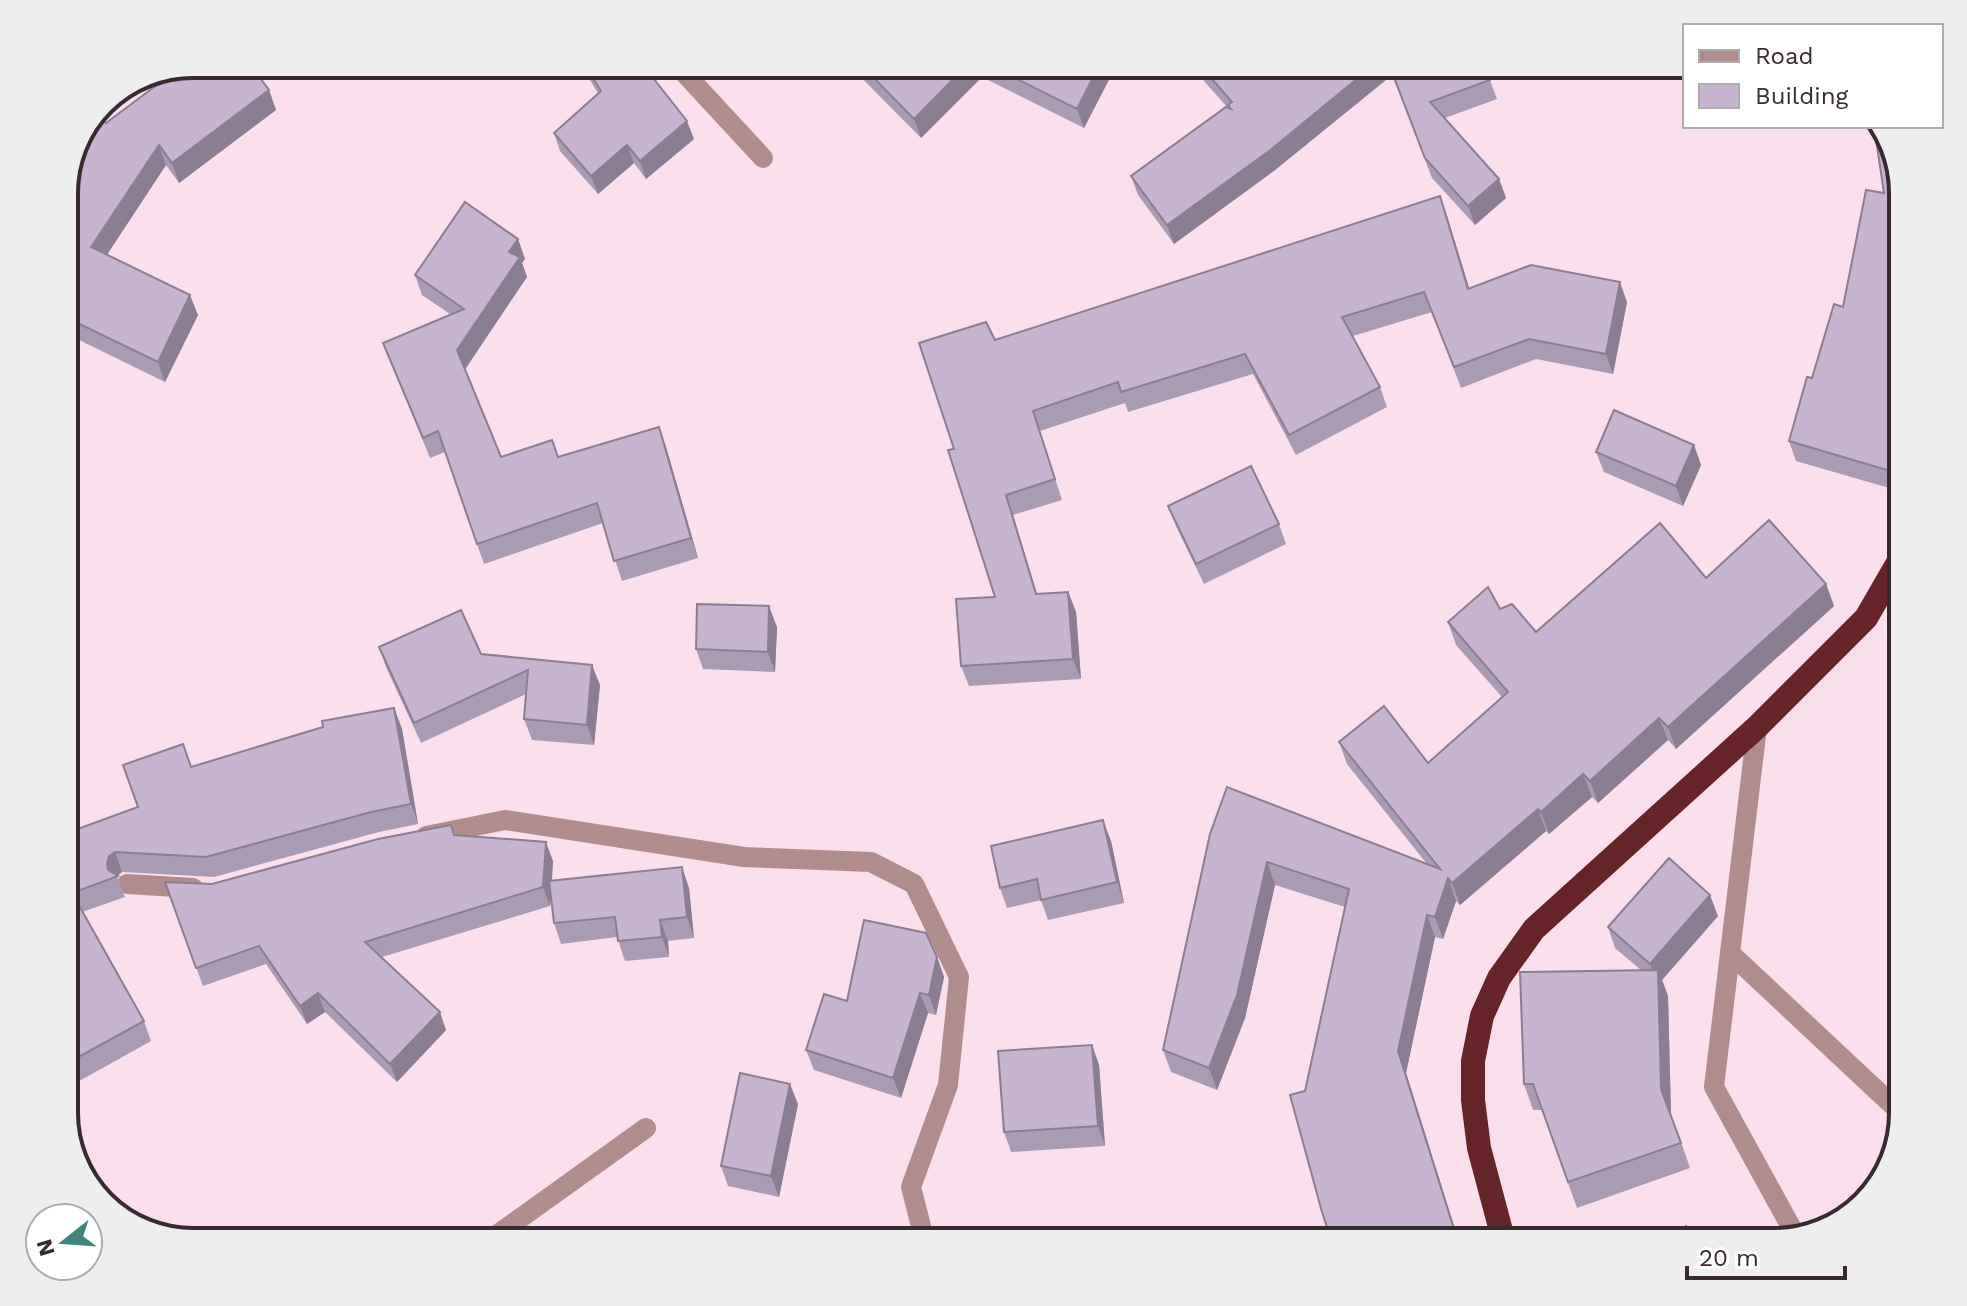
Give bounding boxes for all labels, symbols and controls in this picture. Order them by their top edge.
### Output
legend [1683,24,1943,128]
text: Road [1755,42,1814,70]
text: Building [1755,82,1848,110]
north arrow [24,1202,104,1282]
scale bar [1687,1230,1845,1280]
text: N [31,1236,60,1259]
text: 20 m [1699,1244,1759,1272]

